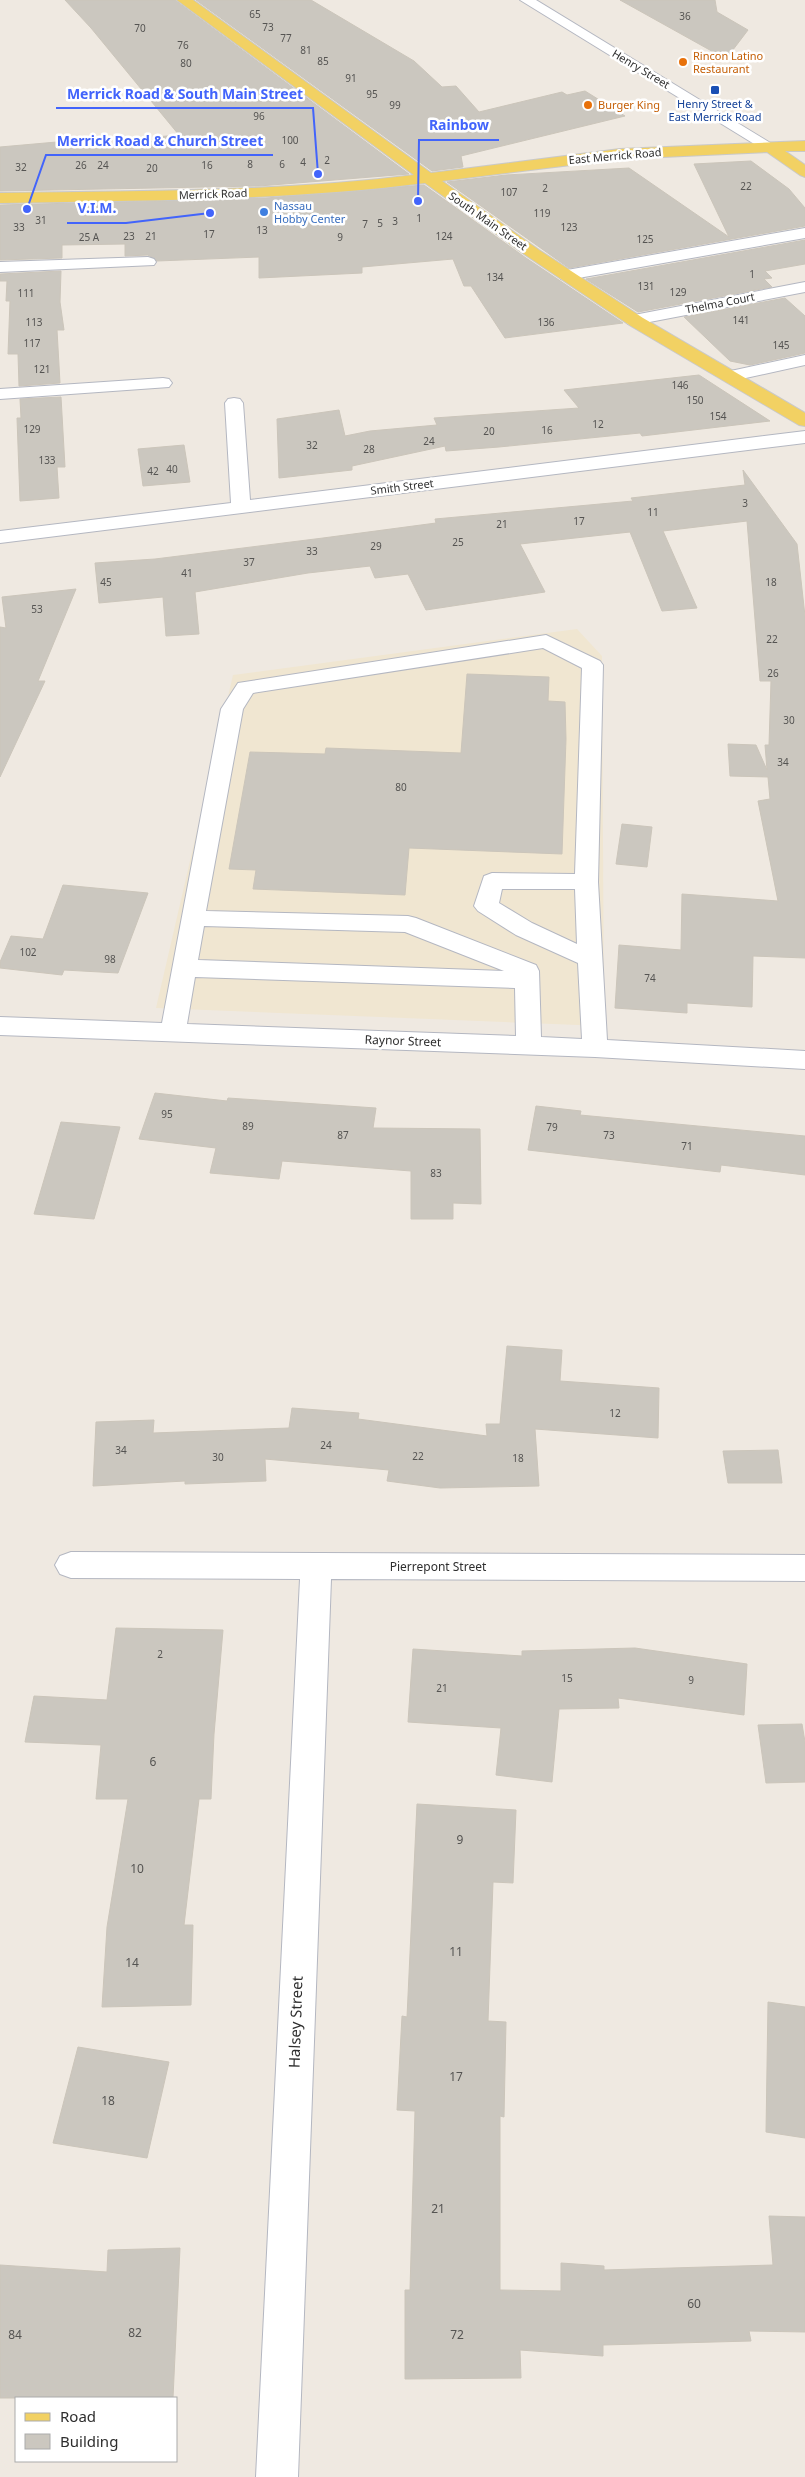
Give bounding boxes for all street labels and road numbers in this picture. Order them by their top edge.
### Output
street label: Henry Street [610,45,673,92]
street label: East Merrick Road [568,144,662,167]
street label: Merrick Road [178,185,248,202]
street label: South Main Street [446,188,530,253]
street label: Thelma Court [684,288,756,317]
street label: Smith Street [370,475,434,498]
street label: Raynor Street [364,1031,442,1050]
street label: Pierrepont Street [390,1558,487,1575]
street label: Halsey Street [283,1975,307,2068]

